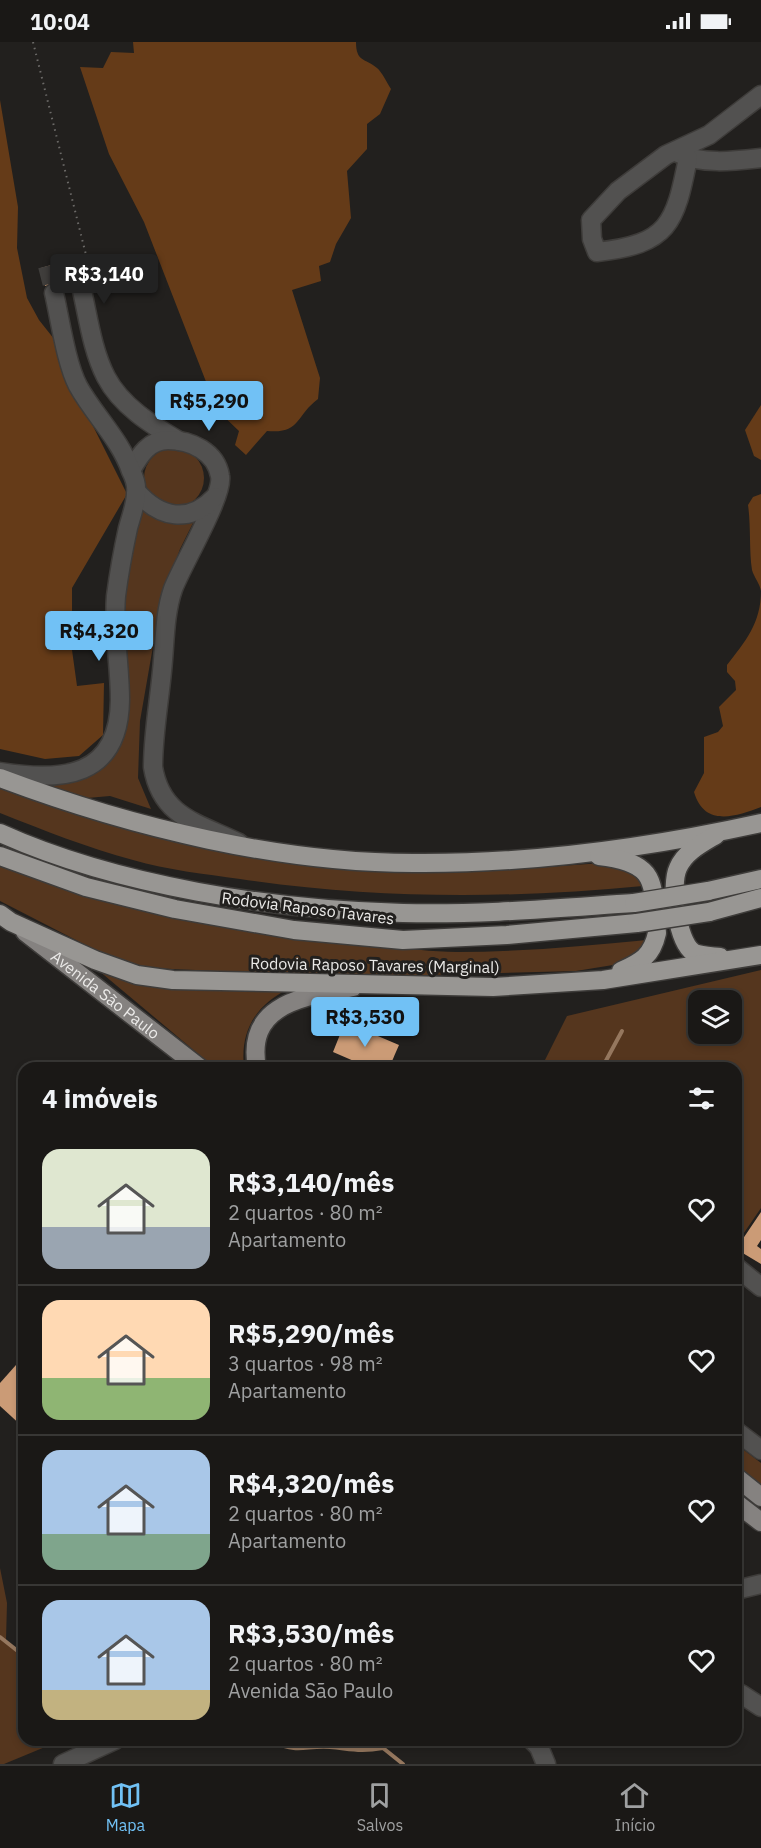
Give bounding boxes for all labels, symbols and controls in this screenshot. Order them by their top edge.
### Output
text: 10:04 [30,7,90,36]
pin: R$3,140 [49,254,159,305]
text: R$3,140 [64,260,144,287]
pin: R$5,290 [154,381,264,432]
text: R$5,290 [169,387,249,414]
pin: R$4,320 [44,611,154,662]
text: R$4,320 [59,617,139,644]
street label: Rodovia Raposo Tavares [221,887,395,929]
street label: Avenida São Paulo [47,946,164,1043]
street label: Rodovia Raposo Tavares (Marginal) [250,953,500,977]
map controls [688,990,742,1044]
button: layers [688,990,742,1044]
pin: R$3,530 [310,997,420,1048]
text: R$3,530 [325,1003,405,1030]
text: 4 imóveis [42,1081,158,1115]
icon: filters [685,1082,718,1115]
text: R$3,140/mês [228,1165,394,1199]
icon: home [90,1173,162,1245]
icon: heart [685,1193,718,1226]
text: 2 quartos · 80 m² [228,1199,383,1226]
text: Apartamento [228,1226,346,1253]
text: R$5,290/mês [228,1316,394,1350]
icon: home [90,1324,162,1396]
icon: heart [685,1344,718,1377]
text: 3 quartos · 98 m² [228,1350,383,1377]
text: Apartamento [228,1377,346,1404]
text: R$4,320/mês [228,1466,394,1500]
icon: home [90,1474,162,1546]
icon: heart [685,1494,718,1527]
text: 2 quartos · 80 m² [228,1500,383,1527]
text: Apartamento [228,1527,346,1554]
text: R$3,530/mês [228,1616,394,1650]
icon: home [90,1624,162,1696]
icon: heart [685,1644,718,1677]
text: 2 quartos · 80 m² [228,1650,383,1677]
text: Avenida São Paulo [228,1677,393,1704]
tab: Mapa [106,1779,145,1835]
tab: Salvos [357,1779,403,1835]
tab: Início [615,1779,655,1835]

